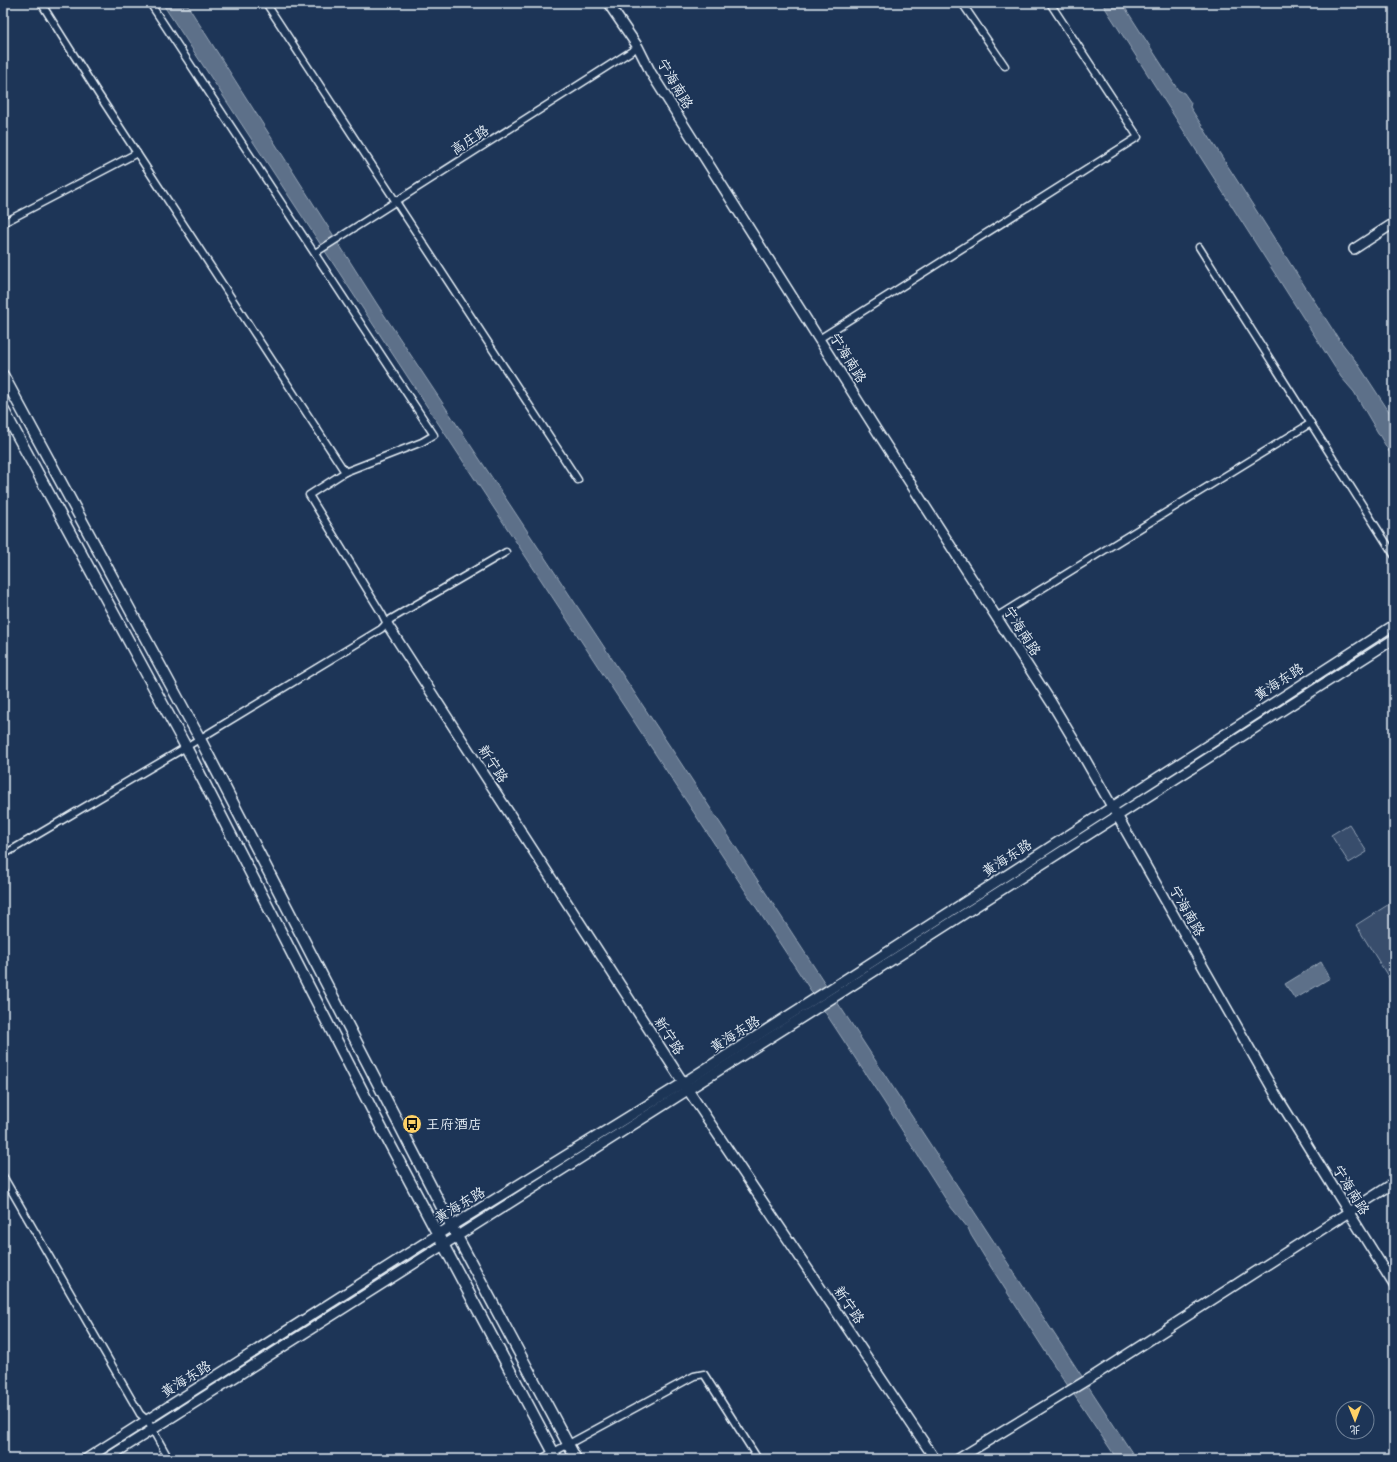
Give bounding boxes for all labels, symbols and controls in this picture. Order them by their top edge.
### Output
street label: 宁海南路 [650,54,700,114]
street label: 高庄路 [446,118,494,162]
street label: 宁海南路 [823,328,873,388]
street label: 宁海南路 [996,601,1048,661]
street label: 黄海东路 [1249,656,1309,708]
street label: 新宁路 [471,740,515,788]
street label: 黄海东路 [977,832,1037,884]
street label: 宁海南路 [1162,881,1212,941]
street label: 黄海东路 [705,1009,765,1059]
street label: 新宁路 [647,1012,691,1060]
place label: 王府酒店 [426,1112,482,1137]
bus stop icon: 王府酒店 [401,1113,423,1135]
street label: 宁海南路 [1326,1160,1376,1220]
street label: 黄海东路 [430,1180,490,1230]
street label: 新宁路 [827,1281,871,1329]
street label: 黄海东路 [156,1354,216,1404]
north arrow [1335,1400,1375,1440]
text: 北 [1350,1420,1361,1439]

